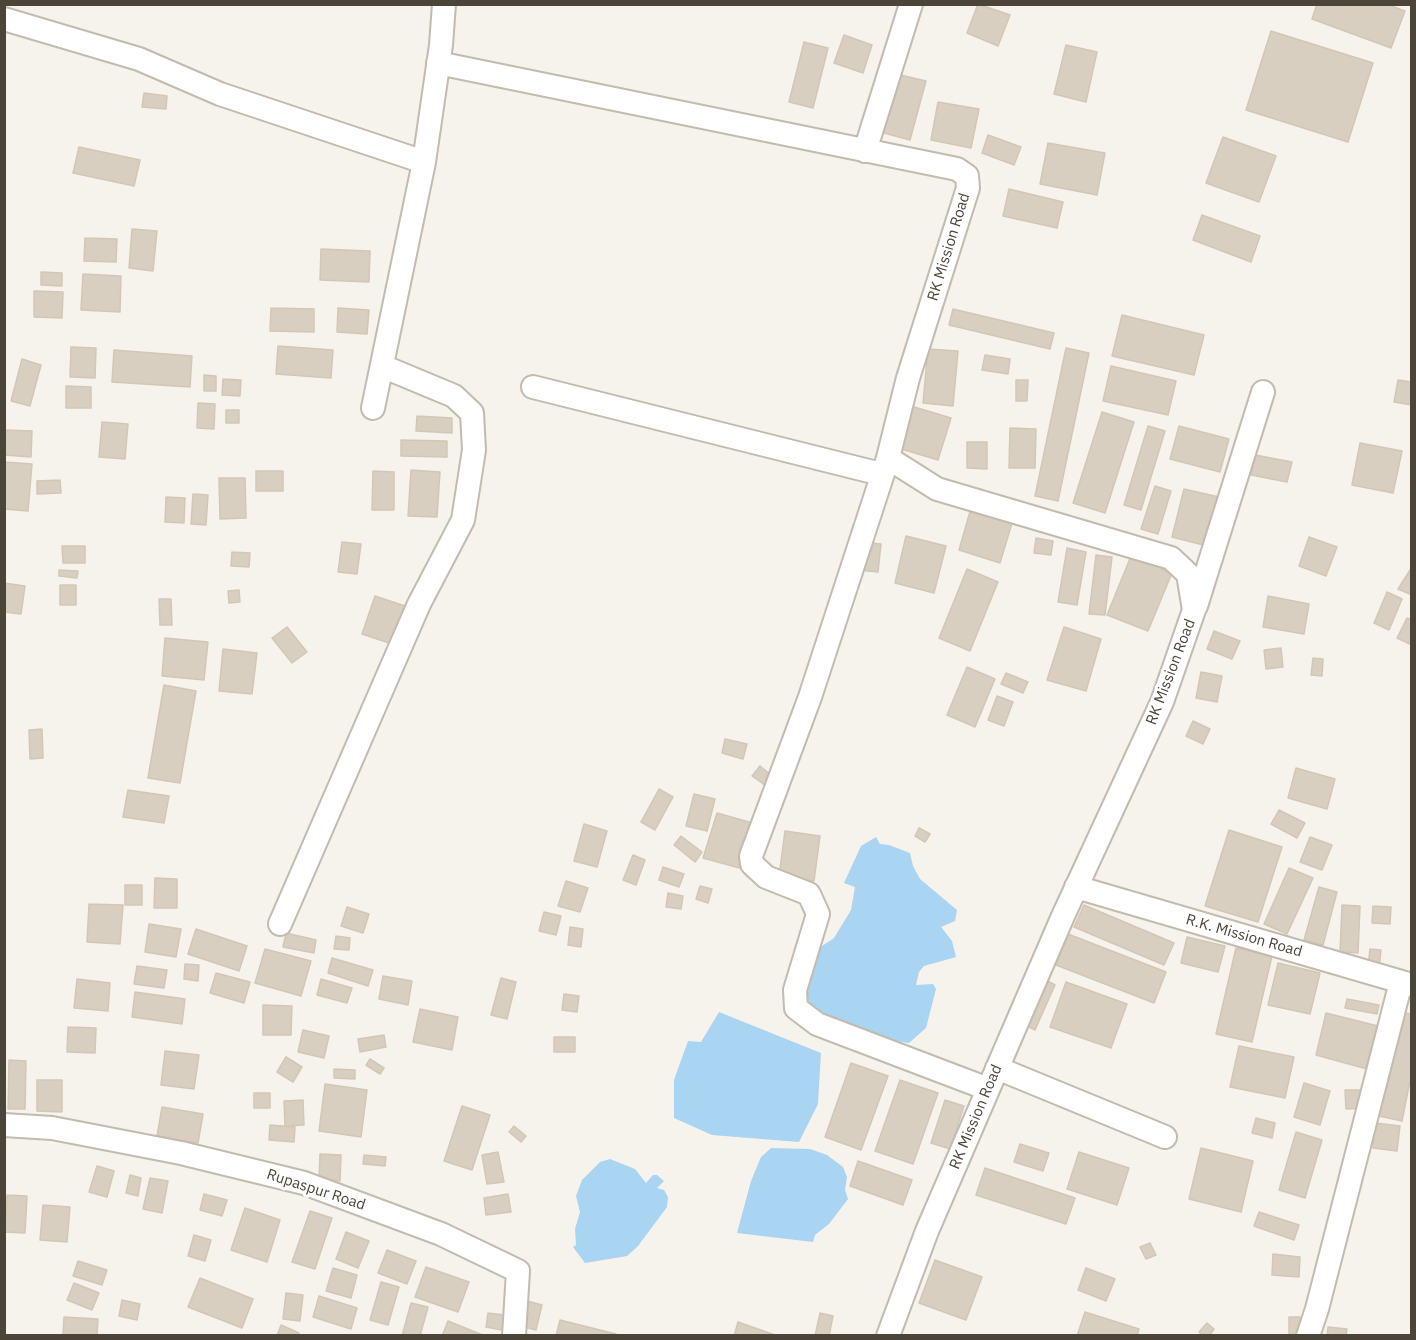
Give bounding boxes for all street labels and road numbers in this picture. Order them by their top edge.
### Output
street label: RK Mission Road [924,191,974,303]
street label: RK Mission Road [1143,617,1199,727]
street label: R.K. Mission Road [1184,911,1304,961]
street label: RK Mission Road [946,1062,1006,1172]
street label: Rupaspur Road [264,1166,368,1214]

